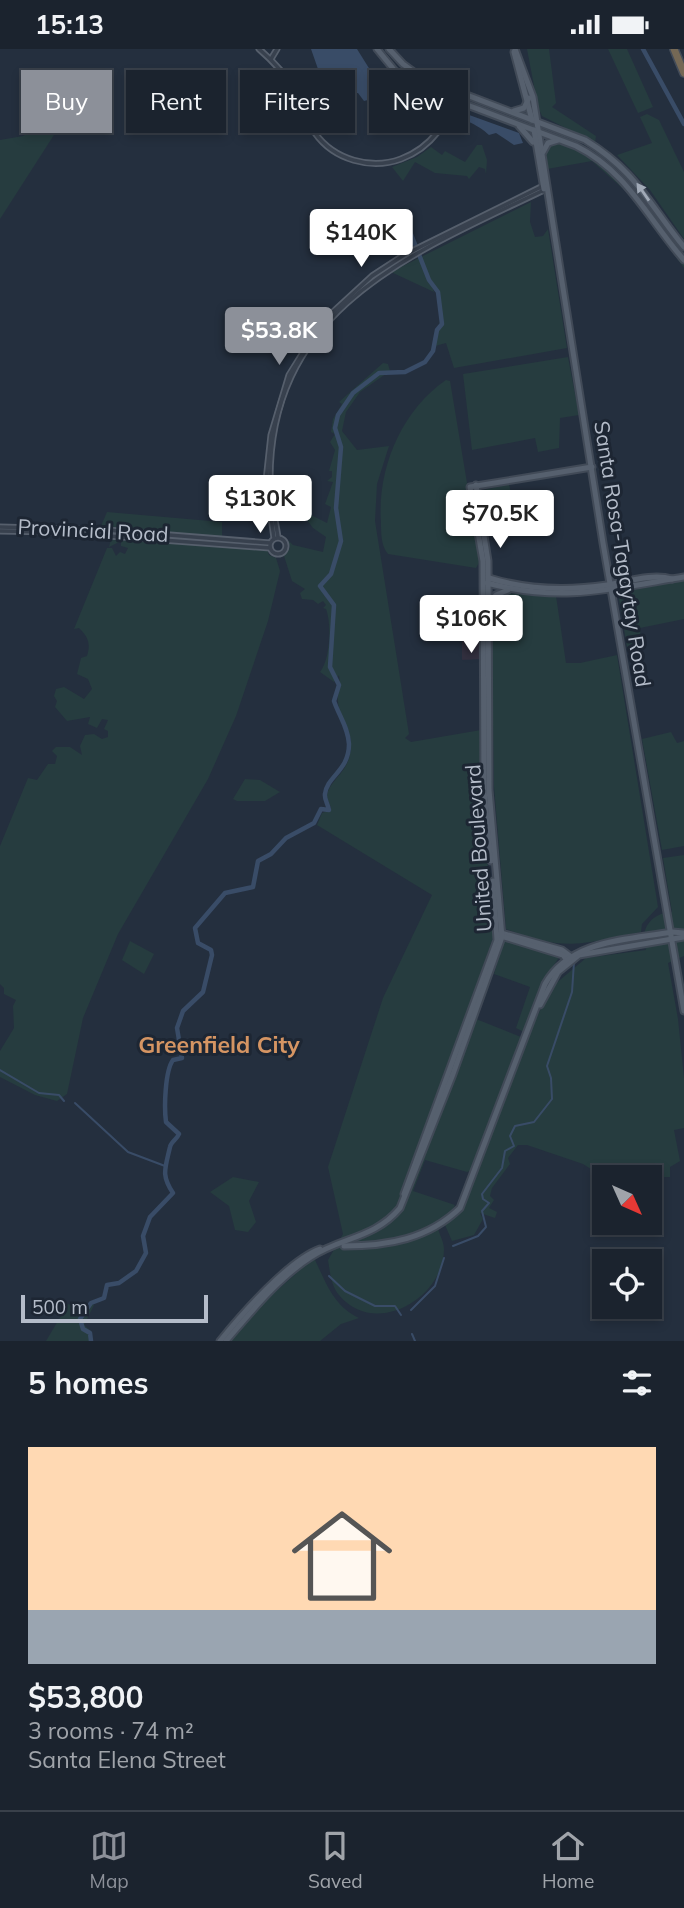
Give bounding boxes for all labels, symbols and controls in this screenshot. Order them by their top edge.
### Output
text: 15:13 [35,8,104,41]
chip: Buy [21,70,112,133]
chip: Rent [126,70,226,133]
chip: Filters [240,70,355,133]
chip: New [369,70,468,133]
one-way arrow [637,183,651,201]
pin: $140K [312,209,410,269]
text: $140K [326,217,396,246]
pin: $53.8K [222,307,336,367]
text: $53.8K [241,315,317,344]
street label: Santa Rosa-Tagaytay Road [589,419,657,689]
pin: $130K [211,475,309,535]
text: $130K [225,483,295,512]
pin: $70.5K [443,491,557,550]
text: $70.5K [462,498,538,527]
street label: Provincial Road [17,513,169,547]
pin: $106K [422,595,520,655]
text: $106K [436,603,506,632]
street label: United Boulevard [459,764,497,933]
district label: Greenfield City [138,1030,300,1059]
north arrow [592,1165,662,1235]
map controls [592,1165,662,1319]
button: locate [592,1249,662,1319]
scale bar [21,1292,208,1324]
text: 500 m [32,1295,88,1319]
text: 5 homes [28,1364,149,1402]
icon: filters [618,1364,656,1402]
icon: home [279,1493,405,1619]
text: $53,800 [28,1678,143,1716]
text: 3 rooms · 74 m² [28,1716,194,1745]
text: Santa Elena Street [28,1745,226,1774]
tab: Map [90,1827,129,1893]
tab: Saved [308,1827,363,1893]
tab: Home [542,1827,594,1893]

